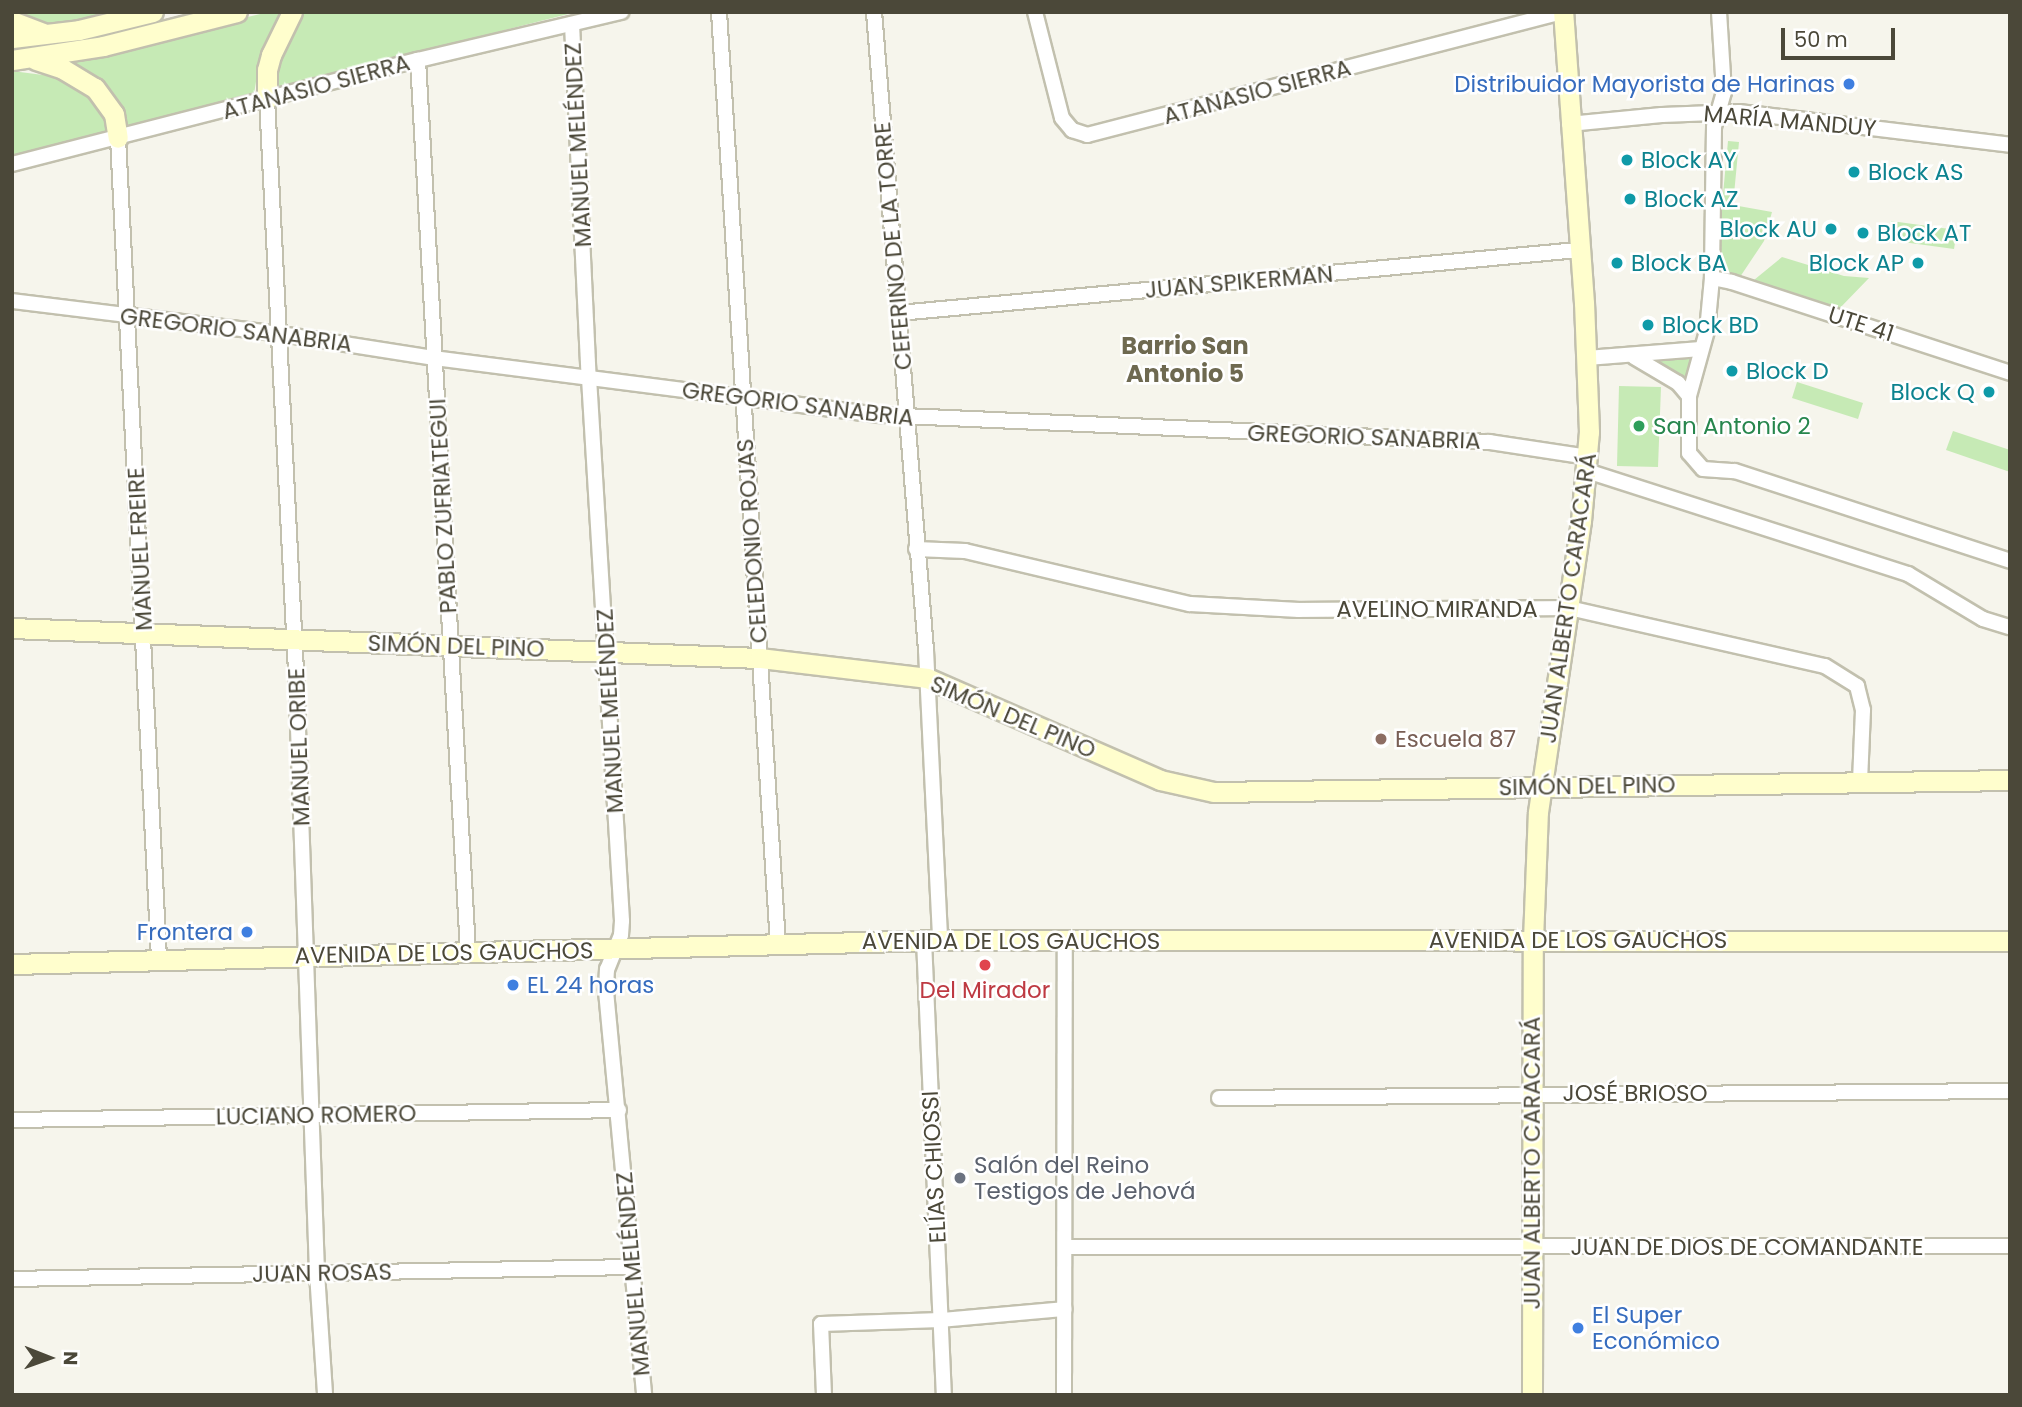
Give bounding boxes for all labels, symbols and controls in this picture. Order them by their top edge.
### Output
scale bar [1784,14,1898,58]
text: 50 m [1794,25,1848,54]
street label: MANUEL MELÉNDEZ [559,42,597,248]
street label: ATANASIO SIERRA [219,49,413,125]
street label: ATANASIO SIERRA [1160,54,1354,130]
place label: Distribuidor Mayorista de Harinas [1454,70,1835,98]
marker: Distribuidor Mayorista de Harinas [1841,76,1857,92]
street label: MARÍA MANDUY [1702,100,1878,142]
street label: CEFERINO DE LA TORRE [868,121,918,371]
place label: Block AY [1641,146,1736,174]
marker: Block AY [1619,152,1635,168]
place label: Block AS [1868,158,1963,186]
marker: Block AS [1846,164,1862,180]
place label: Block AZ [1644,185,1738,213]
marker: Block AZ [1622,191,1638,207]
place label: Block AU [1720,215,1817,243]
place label: Block AT [1877,219,1971,247]
marker: Block AU [1823,221,1839,237]
marker: Block AT [1855,225,1871,241]
place label: Block BA [1631,249,1727,277]
place label: Block AP [1809,249,1904,277]
marker: Block BA [1609,255,1625,271]
marker: Block AP [1910,255,1926,271]
street label: JUAN SPIKERMAN [1144,260,1334,304]
street label: UTE 41 [1825,300,1897,348]
street label: GREGORIO SANABRIA [118,302,354,358]
place label: Block BD [1662,311,1759,339]
marker: Block BD [1640,317,1656,333]
district label: Barrio San Antonio 5 [1121,332,1249,388]
place label: Block D [1746,357,1829,385]
marker: Block D [1724,363,1740,379]
street label: GREGORIO SANABRIA [680,376,916,432]
place label: Block Q [1890,378,1975,406]
marker: Block Q [1981,384,1997,400]
street label: PABLO ZUFRIATEGUI [424,398,462,614]
place label: San Antonio 2 [1653,412,1811,440]
marker: San Antonio 2 [1631,418,1647,434]
street label: GREGORIO SANABRIA [1247,419,1481,455]
street label: CELEDONIO ROJAS [731,438,773,644]
street label: JUAN ALBERTO CARACARÁ [1534,451,1602,745]
street label: MANUEL FREIRE [122,467,158,631]
street label: AVELINO MIRANDA [1336,595,1538,623]
street label: MANUEL MELÉNDEZ [591,608,629,814]
street label: SIMÓN DEL PINO [367,629,545,663]
street label: MANUEL ORIBE [282,667,316,827]
street label: SIMÓN DEL PINO [926,670,1100,764]
place label: Escuela 87 [1395,725,1516,753]
marker: Escuela 87 [1373,731,1389,747]
street label: SIMÓN DEL PINO [1498,771,1676,801]
place label: Frontera [137,918,233,946]
marker: Frontera [239,924,255,940]
street label: AVENIDA DE LOS GAUCHOS [1429,926,1727,954]
street label: AVENIDA DE LOS GAUCHOS [862,927,1160,955]
street label: AVENIDA DE LOS GAUCHOS [294,937,594,969]
marker: Del Mirador [977,957,993,973]
place label: EL 24 horas [527,971,654,999]
place label: Del Mirador [920,976,1050,1004]
marker: EL 24 horas [505,977,521,993]
street label: JUAN ALBERTO CARACARÁ [1518,1017,1546,1309]
street label: JOSÉ BRIOSO [1562,1079,1708,1107]
street label: ELÍAS CHIOSSI [916,1090,952,1244]
street label: LUCIANO ROMERO [216,1099,416,1131]
place label: Salón del Reino Testigos de Jehová [974,1151,1195,1205]
marker: Salón del Reino Testigos de Jehová [952,1170,968,1186]
street label: MANUEL MELÉNDEZ [610,1171,656,1377]
street label: JUAN DE DIOS DE COMANDANTE [1570,1233,1924,1261]
street label: JUAN ROSAS [252,1258,392,1288]
place label: El Super Económico [1592,1301,1720,1355]
marker: El Super Económico [1570,1320,1586,1336]
north arrow [14,1323,84,1393]
text: N [57,1351,84,1366]

